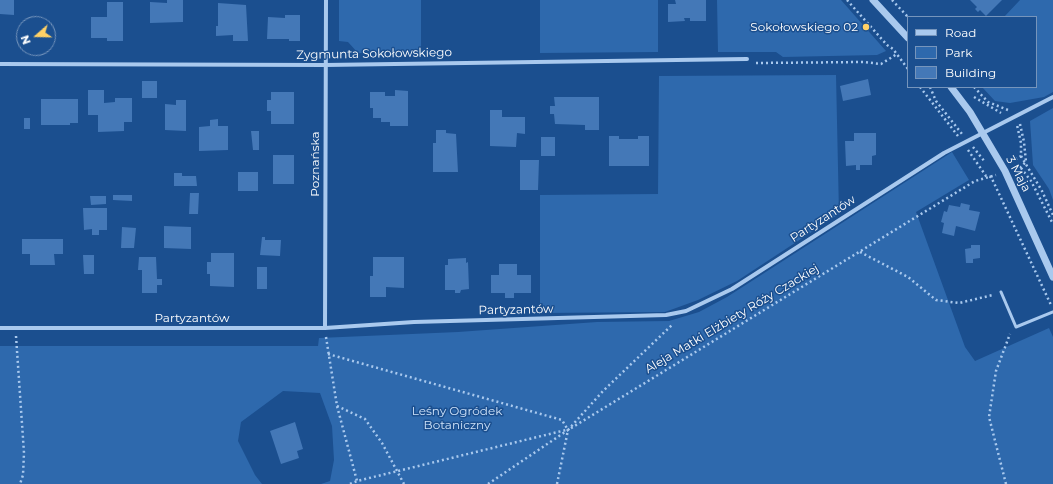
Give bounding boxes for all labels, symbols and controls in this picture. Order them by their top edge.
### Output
north arrow [16,16,56,56]
legend [907,16,1037,88]
place label: Sokołowskiego 02 [750,20,858,34]
marker: Sokołowskiego 02 [861,22,871,32]
text: Road [945,25,976,40]
text: N [18,33,34,46]
street label: Zygmunta Sokołowskiego [296,45,452,63]
text: Park [945,45,972,60]
text: Building [945,65,996,80]
street label: Poznańska [308,131,322,197]
street label: 3 Maja [1003,153,1033,195]
street label: Partyzantów [788,192,858,246]
street label: Aleja Matki Elżbiety Róży Czackiej [642,261,822,377]
street label: Partyzantów [478,302,554,318]
street label: Partyzantów [154,311,230,325]
park label: Leśny Ogródek Botaniczny [412,404,502,432]

